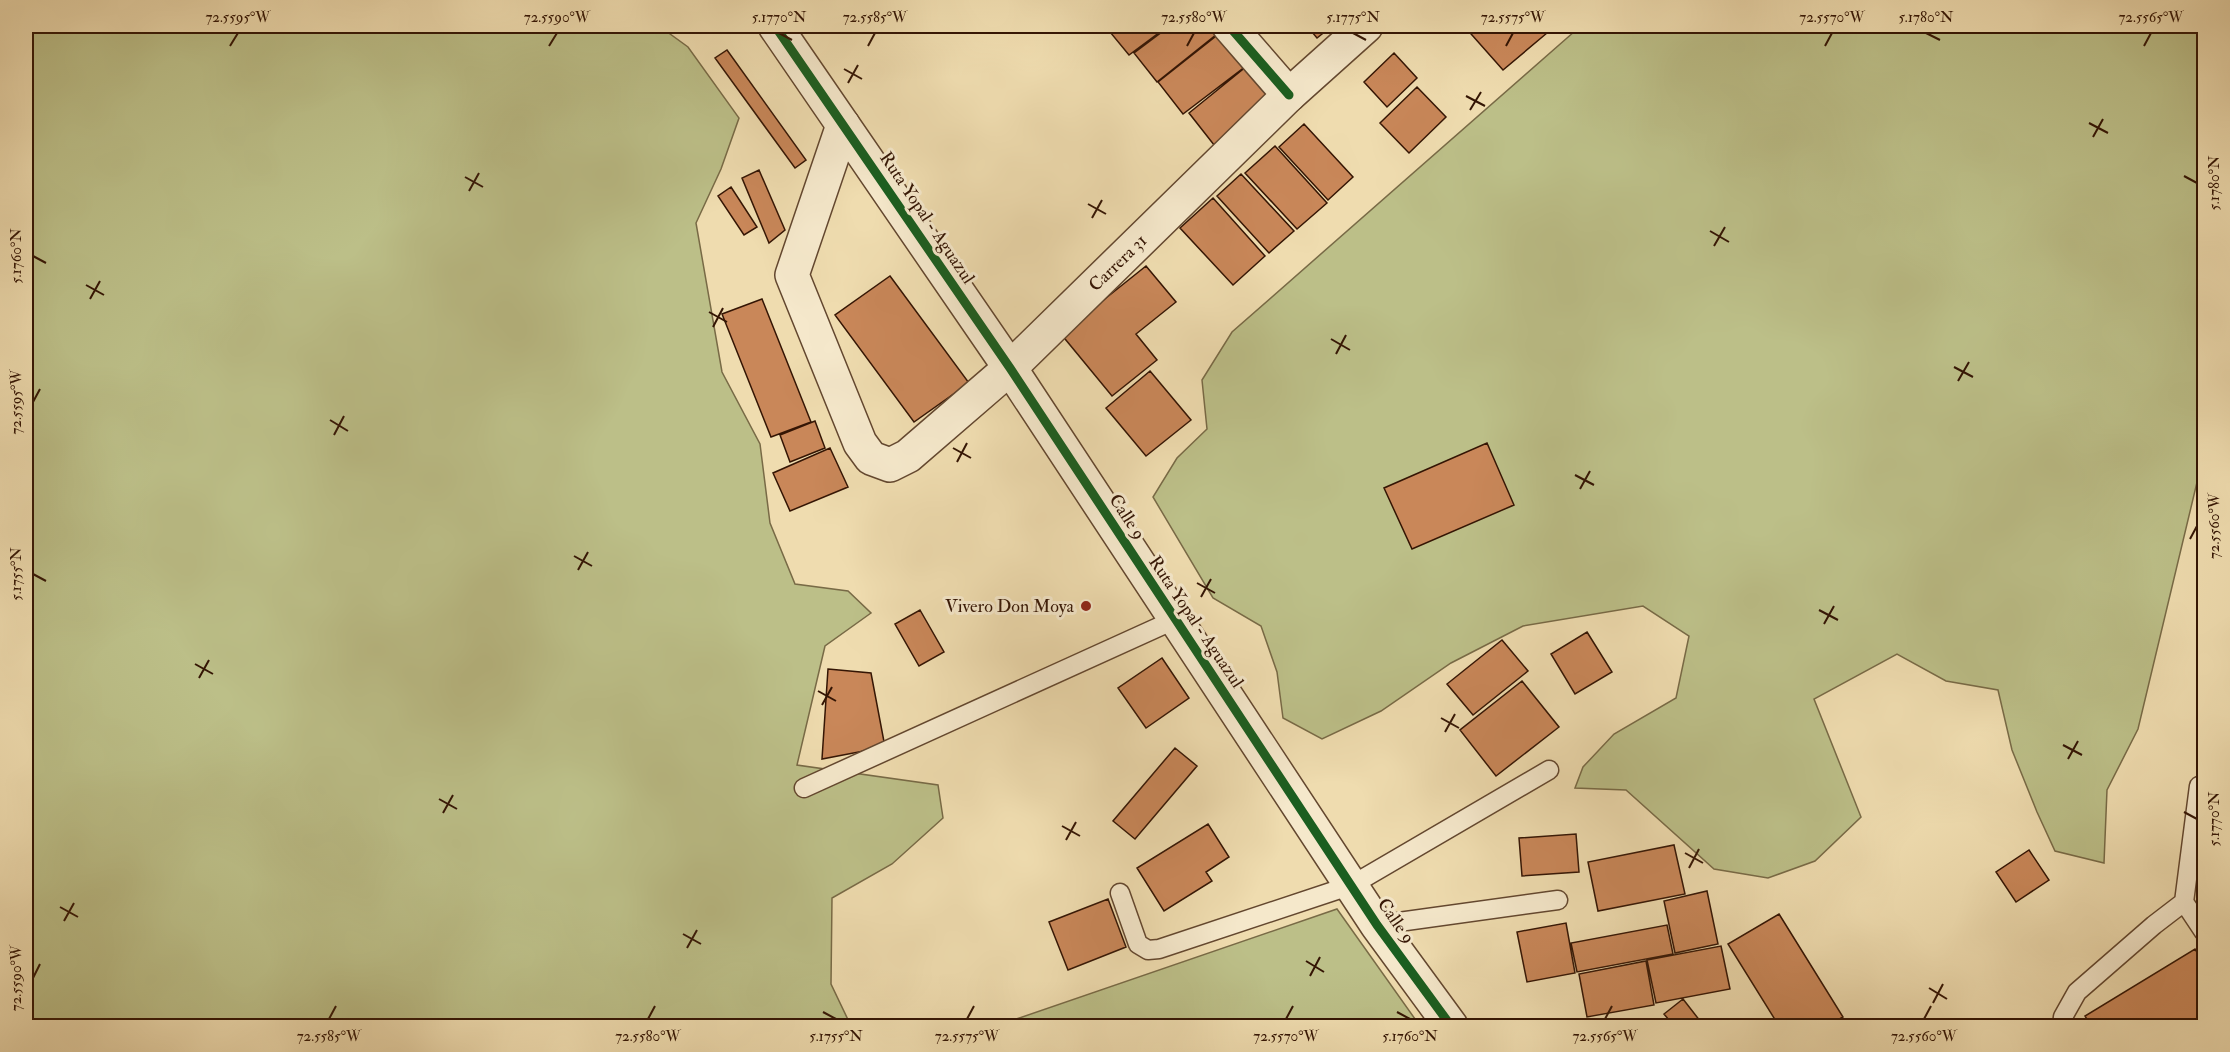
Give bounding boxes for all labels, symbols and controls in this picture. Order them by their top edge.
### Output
text: 72.5595°W [205,8,271,27]
text: 72.5590°W [524,8,591,27]
text: 5.1770°N [752,8,807,27]
text: 72.5585°W [843,8,908,27]
text: 72.5580°W [1161,8,1228,27]
text: 5.1775°N [1326,8,1380,27]
text: 72.5575°W [1481,8,1546,27]
text: 72.5570°W [1799,8,1865,27]
text: 5.1780°N [1899,8,1954,27]
text: 72.5565°W [2118,8,2184,27]
street label: Ruta Yopal - Aguazul [874,148,980,289]
text: 5.1780°N [2205,155,2224,210]
text: 5.1760°N [7,228,26,284]
street label: Carrera 31 [1084,229,1152,296]
text: 72.5595°W [7,369,26,435]
street label: Calle 9 [1104,490,1150,544]
text: 72.5560°W [2205,492,2224,559]
text: 5.1755°N [7,547,26,601]
street label: Ruta Yopal - Aguazul [1143,552,1249,693]
place label: Vivero Don Moya [945,595,1075,618]
marker: Vivero Don Moya [1079,599,1093,613]
text: 5.1770°N [2205,791,2224,846]
street label: Calle 9 [1372,894,1420,948]
text: 72.5590°W [7,944,26,1011]
text: 72.5585°W [297,1027,362,1046]
text: 72.5580°W [615,1027,682,1046]
text: 5.1755°N [809,1027,863,1046]
text: 72.5575°W [935,1027,1000,1046]
text: 72.5570°W [1253,1027,1319,1046]
text: 5.1760°N [1382,1027,1438,1046]
text: 72.5565°W [1572,1027,1638,1046]
text: 72.5560°W [1891,1027,1958,1046]

